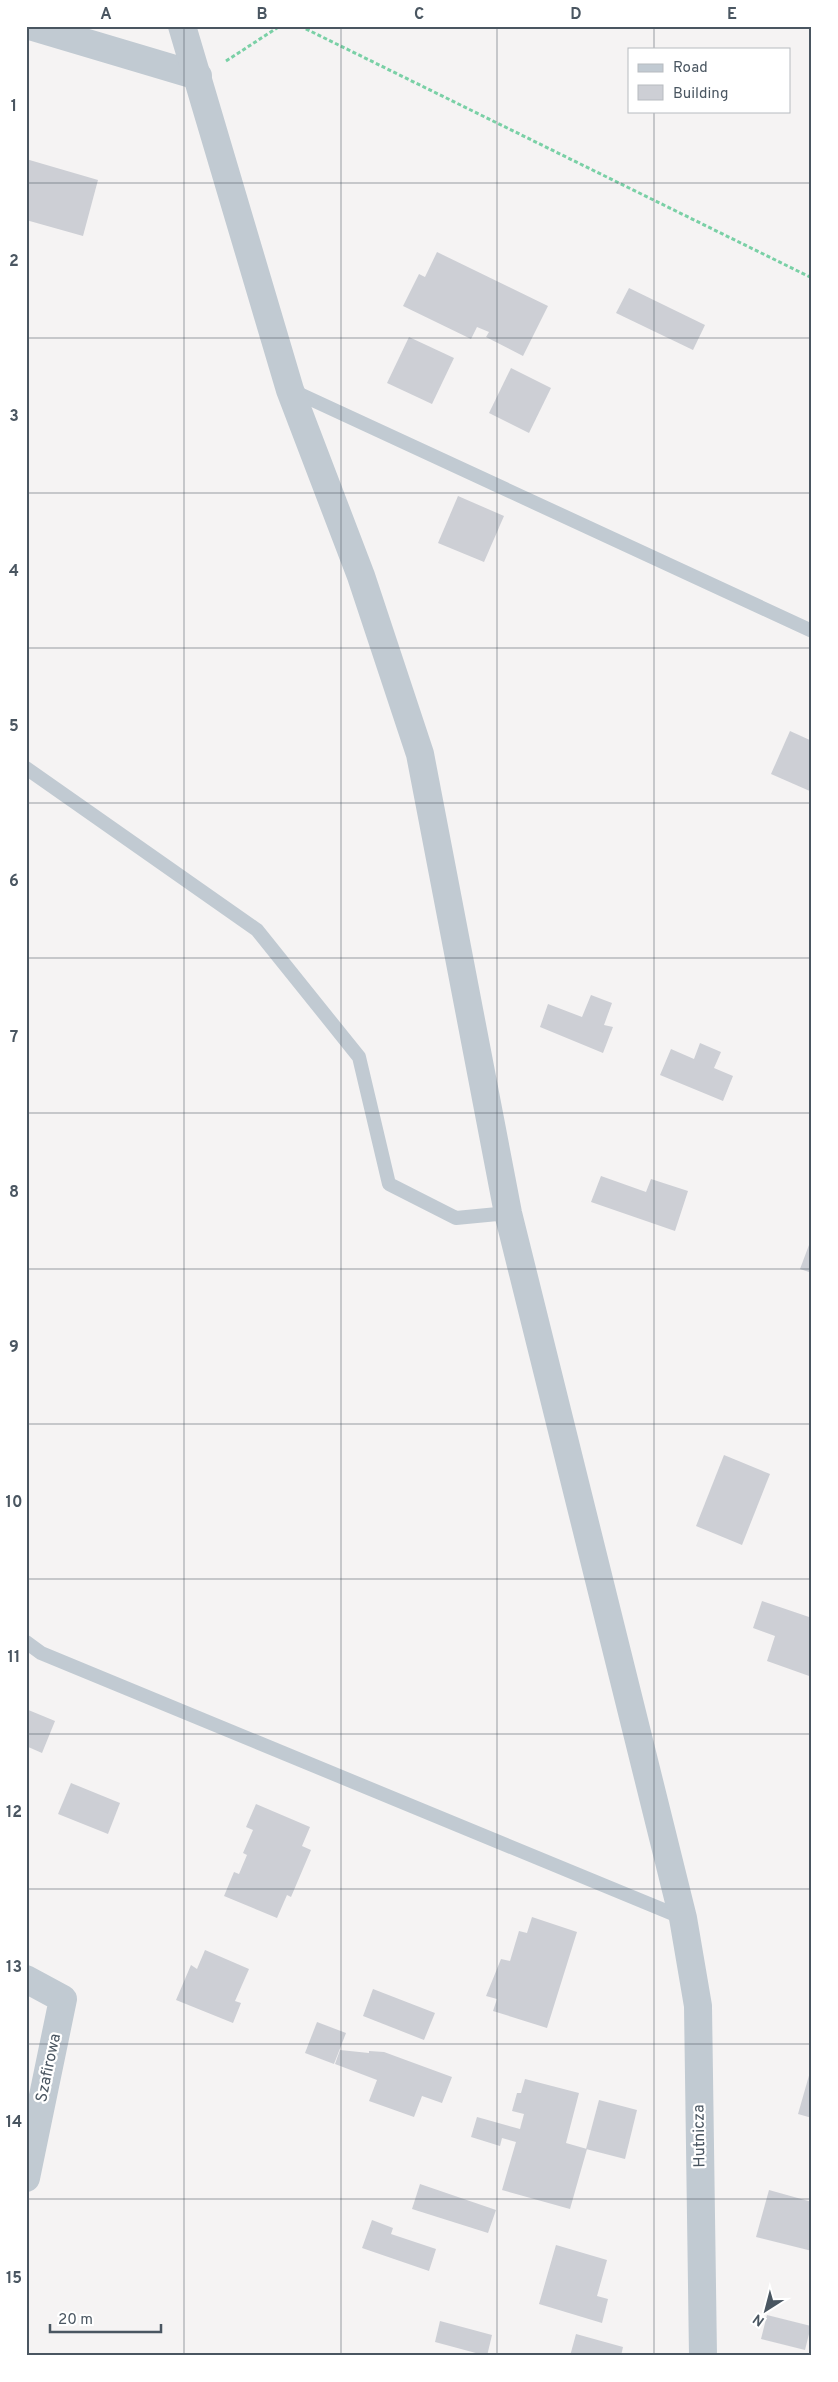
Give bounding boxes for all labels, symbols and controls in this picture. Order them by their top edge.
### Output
text: A [100,5,112,25]
text: B [256,5,268,25]
text: C [414,5,424,25]
text: D [570,5,582,25]
text: E [727,5,737,25]
legend [628,48,790,112]
text: Road [673,59,708,78]
text: Building [673,85,728,104]
text: 1 [11,97,17,117]
text: 2 [9,252,19,272]
text: 3 [9,407,19,427]
text: 4 [9,562,19,582]
text: 5 [9,717,19,737]
text: 6 [9,872,19,892]
text: 7 [10,1028,18,1048]
text: 8 [9,1183,19,1203]
text: 9 [9,1338,19,1358]
text: 10 [6,1493,22,1513]
text: 11 [8,1648,20,1668]
text: 12 [6,1803,22,1823]
text: 13 [6,1958,22,1978]
street label: Szafirowa [32,2032,66,2104]
street label: Hutnicza [689,2104,711,2168]
text: 14 [6,2113,22,2133]
text: 15 [6,2269,22,2289]
north arrow [740,2284,790,2334]
scale bar [50,2302,161,2334]
text: N [750,2309,768,2329]
text: 20 m [58,2311,93,2330]

